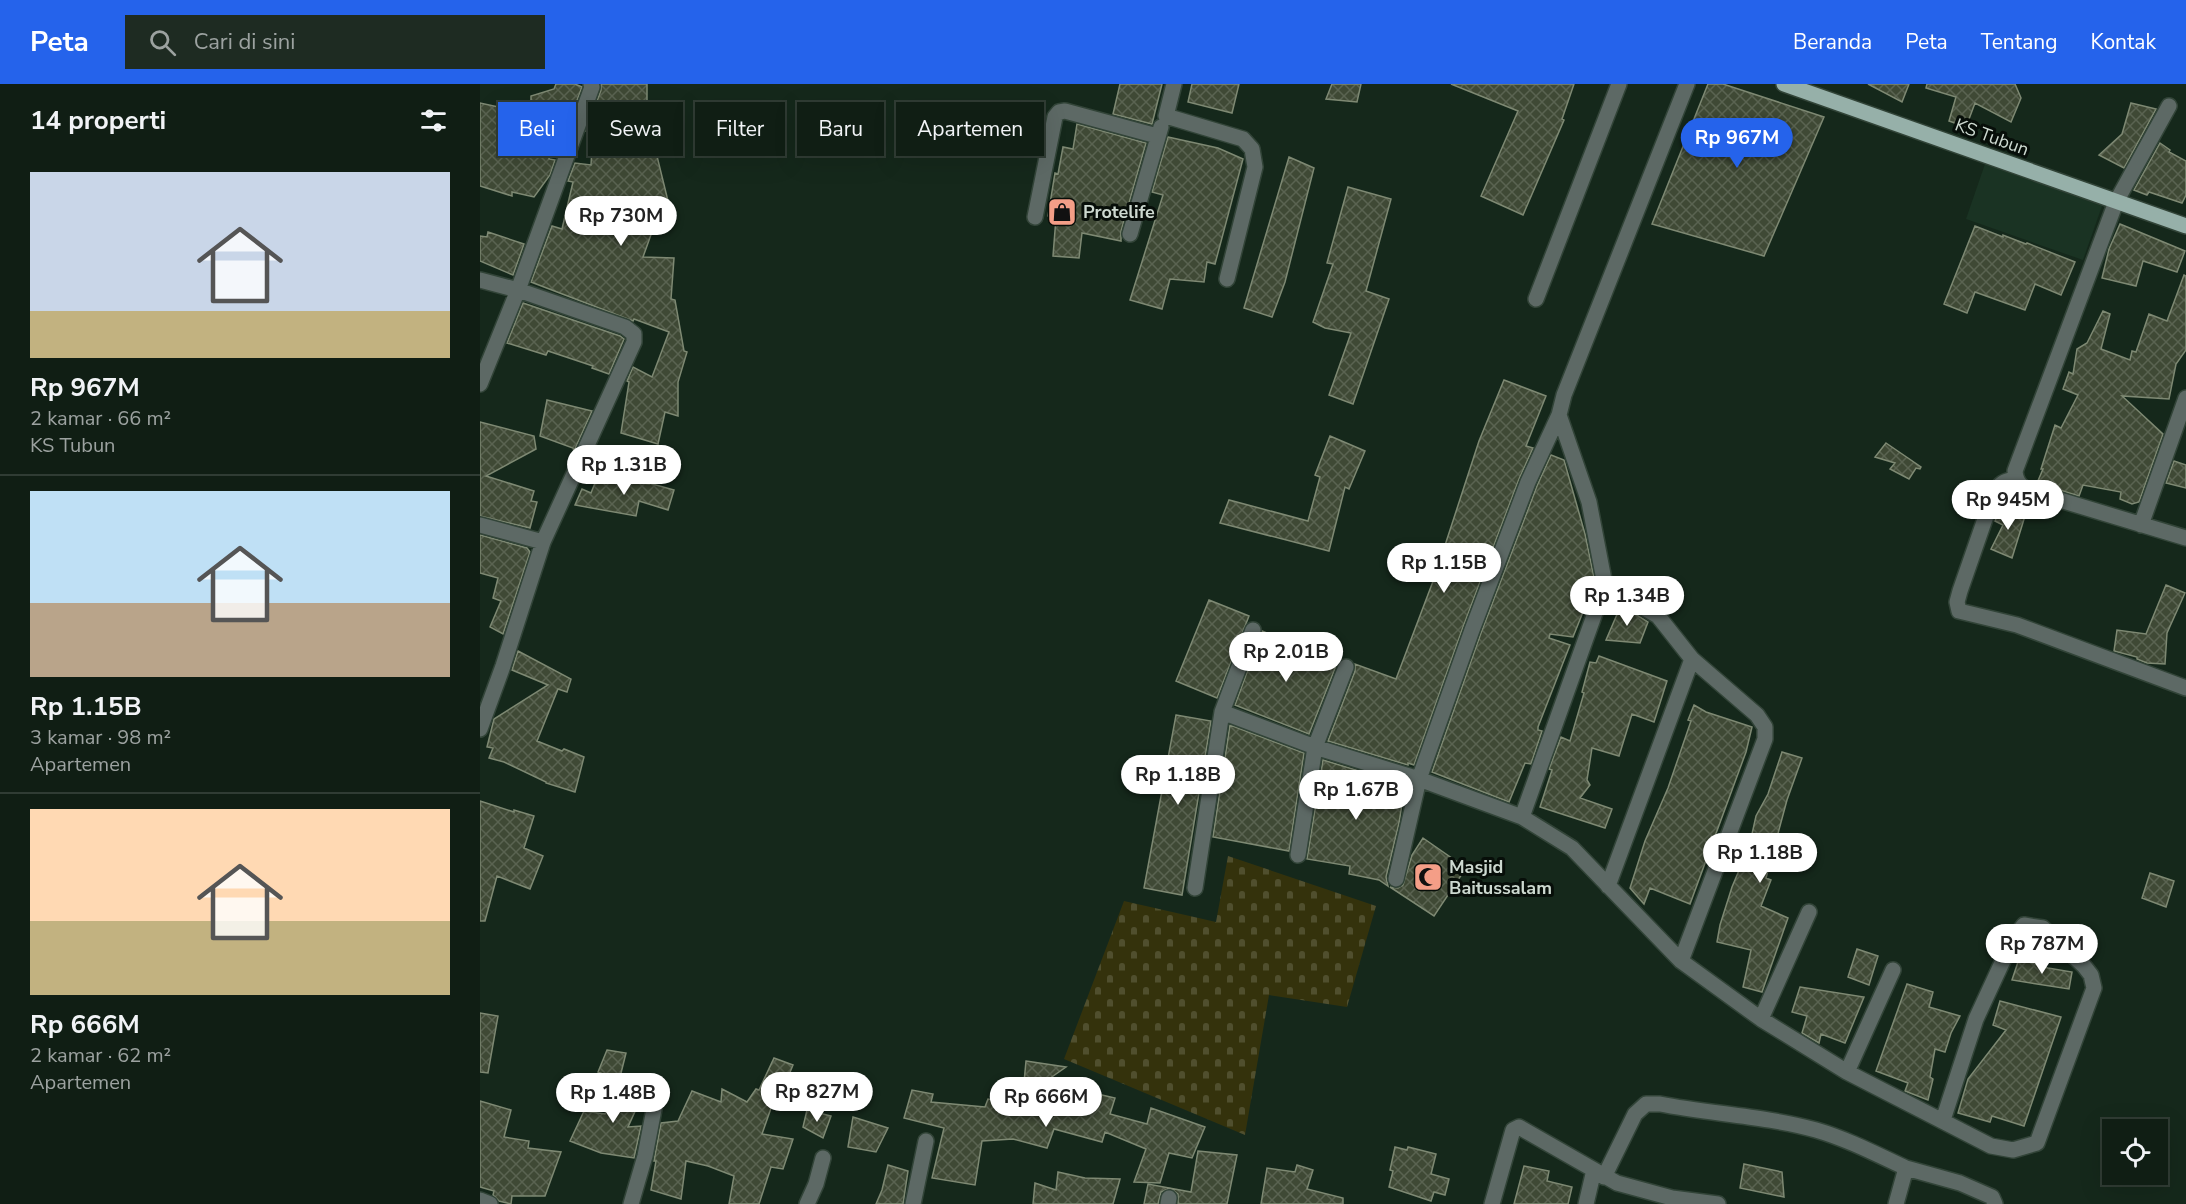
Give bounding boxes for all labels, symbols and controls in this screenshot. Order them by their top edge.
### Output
search box [125,15,545,69]
text: Peta [30,23,89,61]
icon: search [146,26,179,59]
text: Cari di sini [194,27,295,57]
text: Beranda [1793,28,1872,56]
text: Peta [1905,28,1948,56]
text: Tentang [1981,28,2058,56]
text: Kontak [2091,28,2156,56]
chip: Beli [498,102,576,156]
chip: Sewa [588,102,683,156]
chip: Filter [695,102,785,156]
chip: Baru [797,102,884,156]
chip: Apartemen [896,102,1044,156]
text: 14 properti [30,103,166,138]
icon: filters [417,104,450,137]
street label: KS Tubun [1952,113,2032,161]
pin: Rp 967M [1682,118,1792,169]
text: Rp 967M [1695,124,1779,151]
pin: Rp 730M [566,196,676,247]
shop icon: Protelife [1046,196,1078,228]
place label: Protelife [1083,200,1155,224]
text: Rp 730M [579,202,663,229]
icon: home [186,211,294,319]
text: Rp 967M [30,370,140,405]
text: 2 kamar · 66 m² [30,405,171,432]
text: KS Tubun [30,432,115,459]
pin: Rp 1.31B [562,445,686,496]
text: Rp 1.31B [581,451,667,478]
pin: Rp 945M [1953,480,2063,531]
text: Rp 945M [1966,486,2050,513]
icon: home [186,530,294,638]
pin: Rp 1.15B [1382,543,1506,594]
text: Rp 1.15B [1401,549,1487,576]
pin: Rp 1.34B [1565,576,1689,627]
text: Rp 1.34B [1584,582,1670,609]
pin: Rp 2.01B [1224,632,1348,683]
text: Rp 2.01B [1243,638,1329,665]
text: Rp 1.15B [30,689,142,724]
text: 3 kamar · 98 m² [30,724,171,751]
text: Apartemen [30,751,131,778]
pin: Rp 1.18B [1116,755,1240,806]
text: Rp 1.18B [1135,761,1221,788]
pin: Rp 1.67B [1294,770,1418,821]
text: Rp 1.67B [1313,776,1399,803]
pin: Rp 1.18B [1698,833,1822,884]
text: Rp 1.18B [1717,839,1803,866]
icon: home [186,848,294,956]
place label: Masjid Baitussalam [1449,855,1552,900]
mosque icon: Masjid Baitussalam [1412,861,1444,893]
pin: Rp 787M [1987,924,2097,975]
text: Rp 787M [2000,930,2084,957]
text: Rp 666M [30,1007,140,1042]
text: 2 kamar · 62 m² [30,1042,171,1069]
text: Apartemen [30,1069,131,1096]
pin: Rp 827M [762,1072,872,1123]
pin: Rp 1.48B [551,1073,675,1124]
pin: Rp 666M [991,1077,1101,1128]
text: Rp 827M [775,1078,859,1105]
text: Rp 1.48B [570,1079,656,1106]
text: Rp 666M [1004,1083,1088,1110]
map controls [2102,1119,2168,1185]
button: locate [2102,1119,2168,1185]

